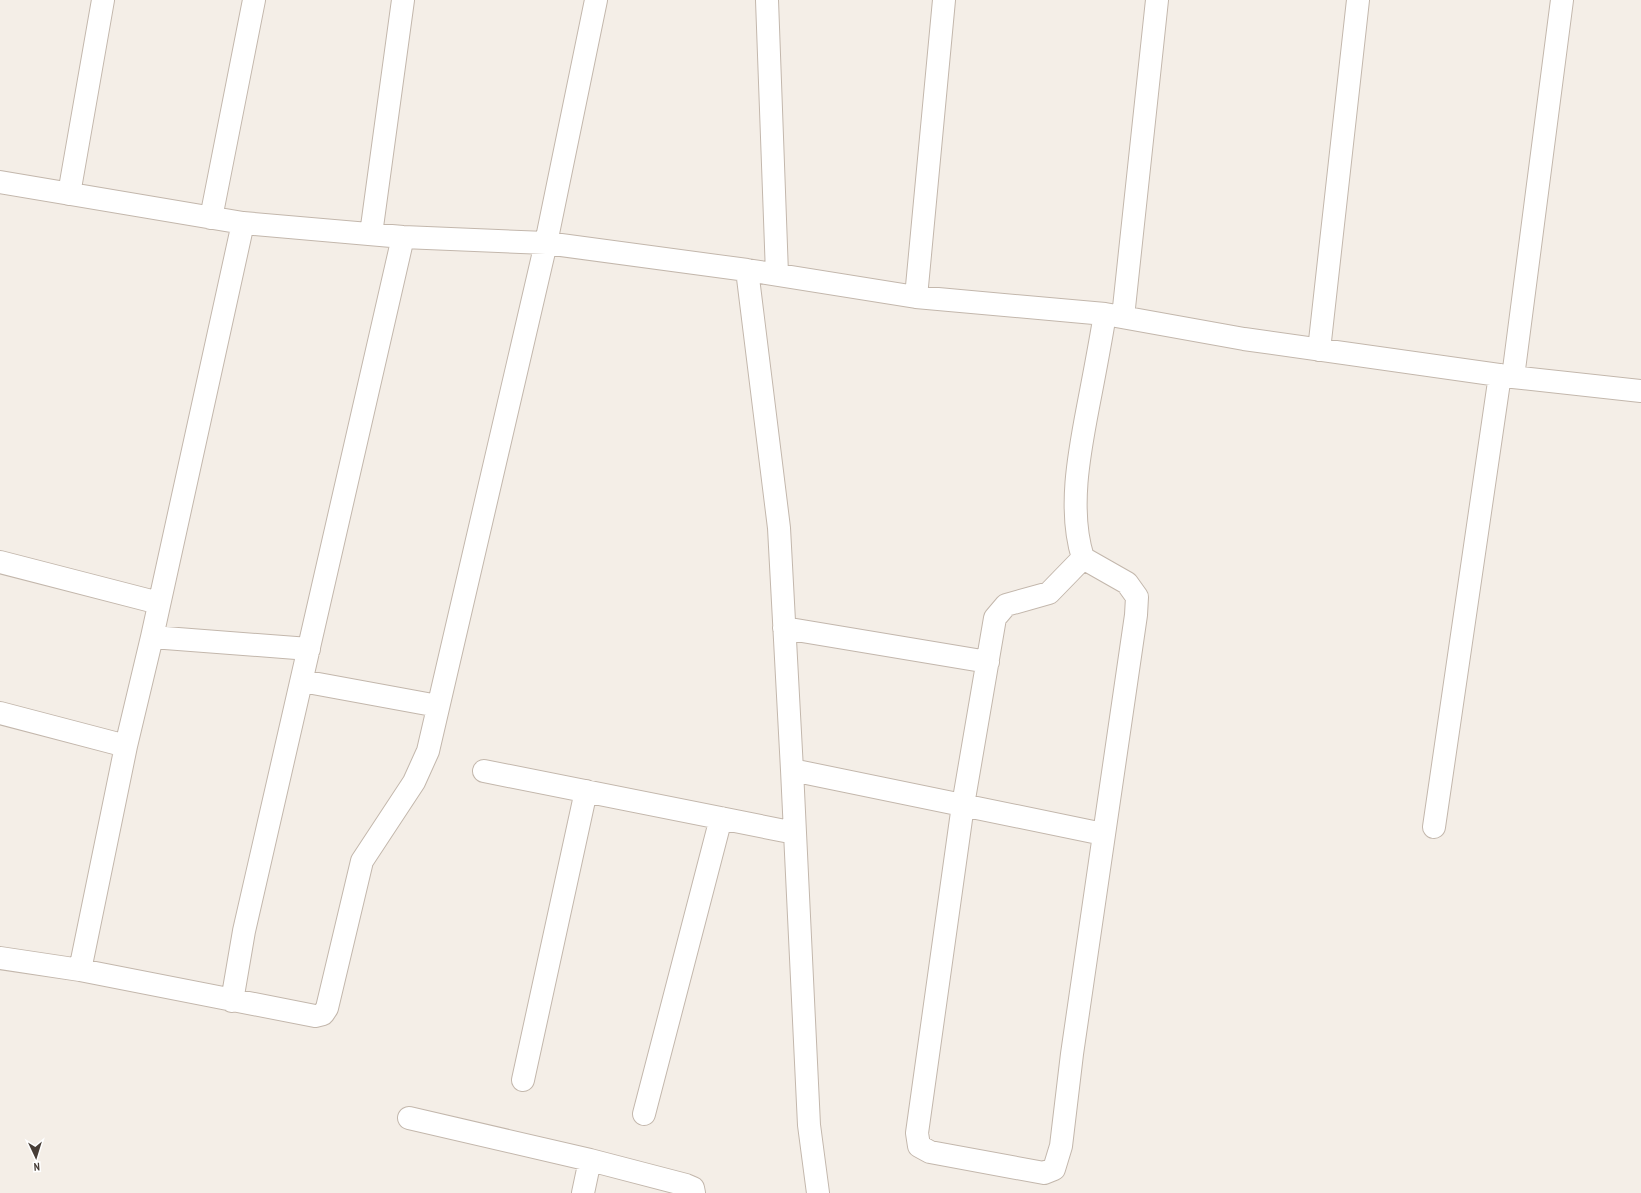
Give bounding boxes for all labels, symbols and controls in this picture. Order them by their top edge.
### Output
north arrow [16,1137,56,1177]
text: N [33,1160,40,1174]

